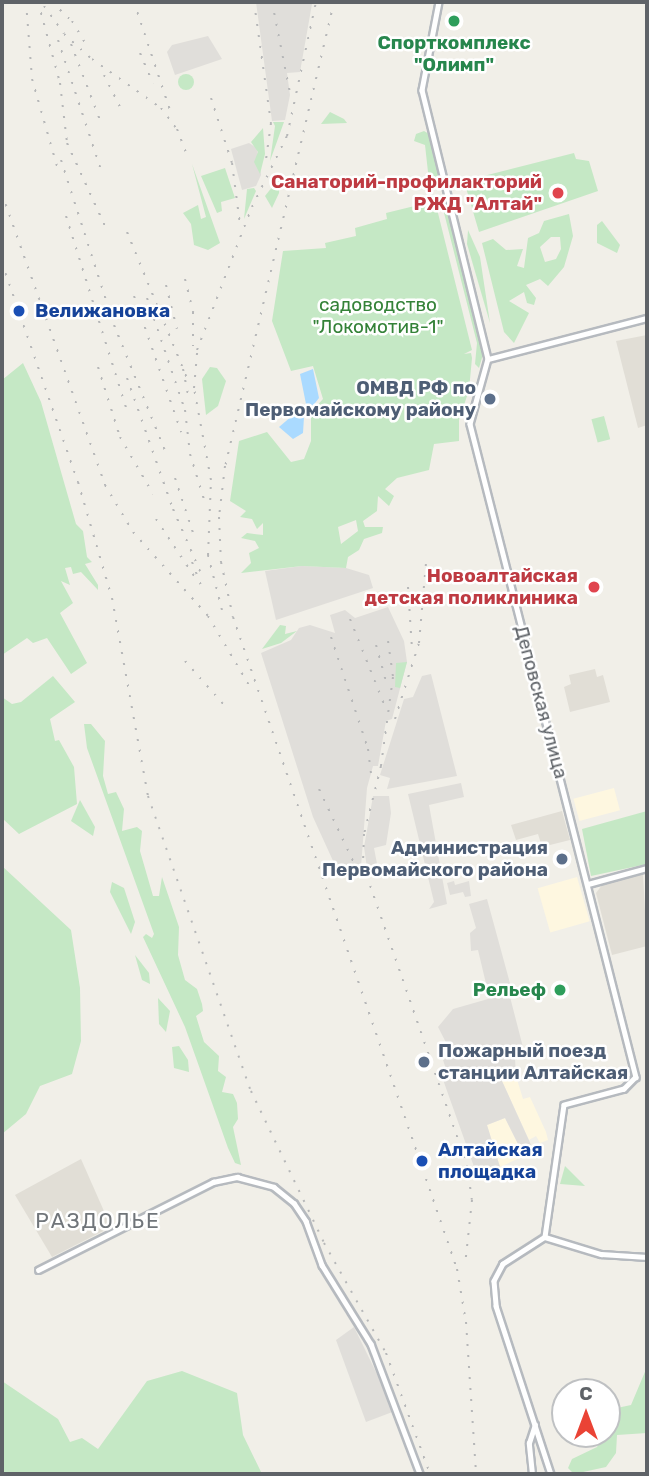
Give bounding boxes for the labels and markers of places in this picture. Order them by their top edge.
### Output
marker: Спорткомплекс "Олимп" [446,13,462,29]
place label: Спорткомплекс "Олимп" [377,32,531,76]
place label: Санаторий-профилакторий РЖД "Алтай" [271,171,542,215]
marker: Санаторий-профилакторий РЖД "Алтай" [548,183,568,203]
place label: Велижановка [35,300,170,322]
marker: Велижановка [9,301,29,321]
place label: ОМВД РФ по Первомайскому району [245,377,476,421]
marker: ОМВД РФ по Первомайскому району [482,391,498,407]
place label: Новоалтайская детская поликлиника [364,565,578,609]
marker: Новоалтайская детская поликлиника [584,577,604,597]
place label: Администрация Первомайского района [322,837,548,881]
marker: Администрация Первомайского района [554,851,570,867]
place label: Рельеф [473,979,546,1001]
marker: Рельеф [552,982,568,998]
place label: Пожарный поезд станции Алтайская [438,1040,628,1084]
marker: Пожарный поезд станции Алтайская [416,1054,432,1070]
place label: Алтайская площадка [438,1139,543,1183]
marker: Алтайская площадка [412,1151,432,1171]

